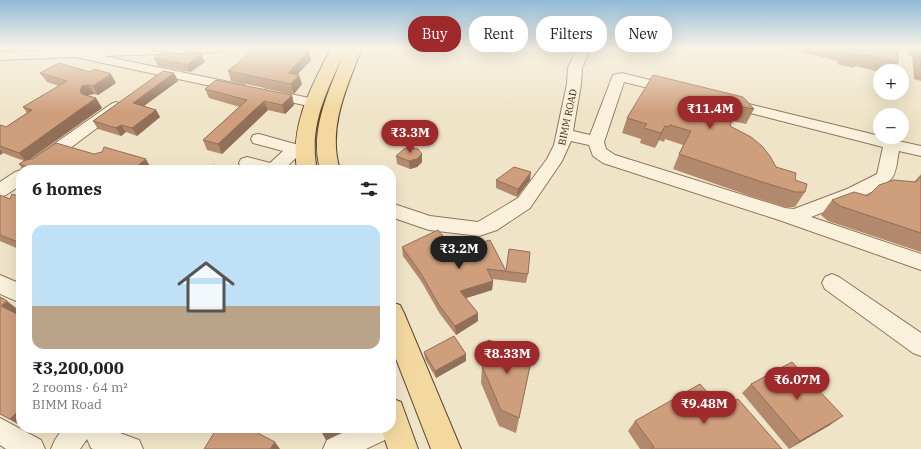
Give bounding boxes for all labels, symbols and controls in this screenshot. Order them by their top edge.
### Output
chip: Buy [408,16,461,52]
chip: Rent [469,16,528,52]
chip: Filters [536,16,607,52]
chip: New [615,16,672,52]
map controls [873,64,909,144]
button: + [873,64,909,100]
street label: BIMM ROAD [555,88,580,147]
pin: ₹11.4M [677,96,743,130]
text: ₹11.4M [686,100,734,117]
button: − [873,108,909,144]
pin: ₹3.3M [382,120,438,154]
text: ₹3.3M [390,124,430,141]
text: 6 homes [32,178,102,200]
icon: filters [358,178,380,200]
pin: ₹3.2M [431,236,487,270]
text: ₹3.2M [439,240,479,257]
icon: home [170,251,242,323]
pin: ₹8.33M [474,341,540,375]
text: ₹8.33M [483,345,531,362]
text: ₹3,200,000 [32,357,124,379]
pin: ₹6.07M [764,367,830,401]
text: ₹6.07M [773,371,821,388]
text: 2 rooms · 64 m² [32,379,128,396]
pin: ₹9.48M [671,391,737,425]
text: ₹9.48M [680,395,728,412]
text: BIMM Road [32,396,102,413]

